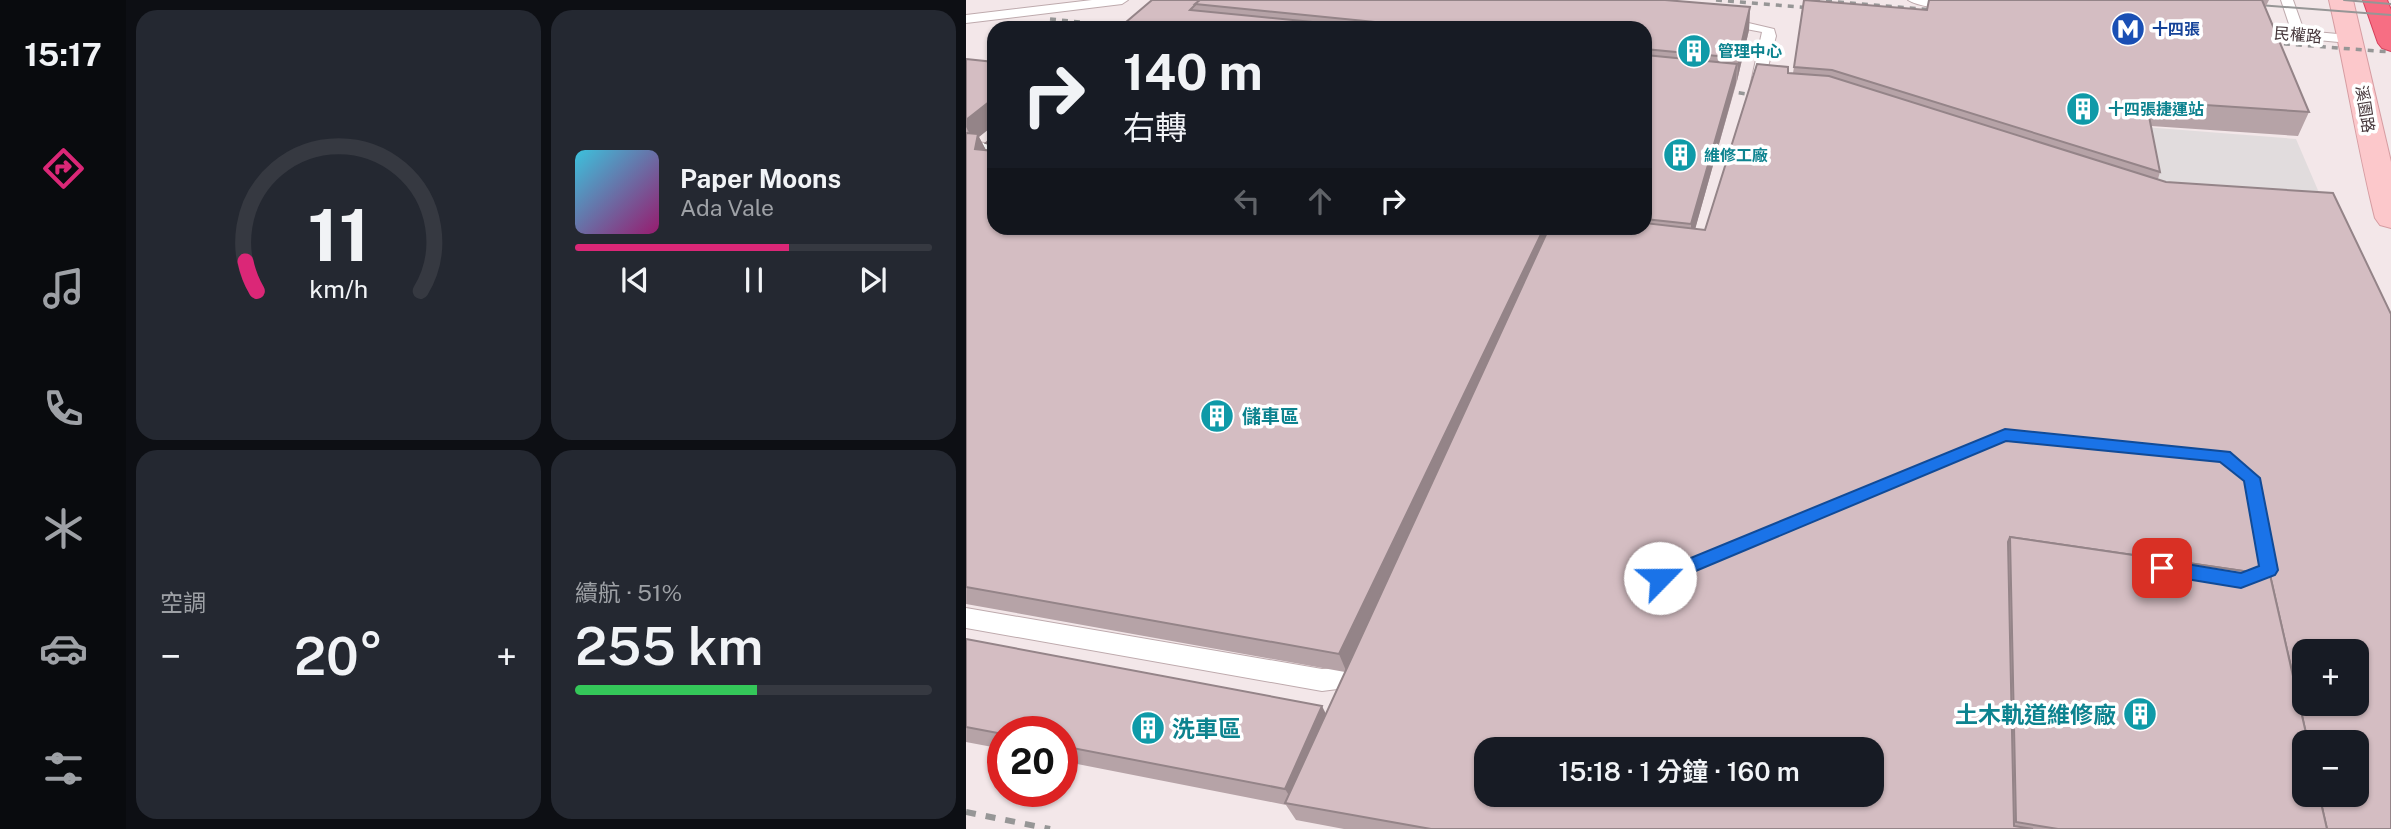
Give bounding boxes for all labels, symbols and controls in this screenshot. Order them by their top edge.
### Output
metro station icon: 十四張 [2109,10,2147,48]
place label: 十四張 [2152,20,2200,39]
street label: 民權路 [2273,23,2323,47]
building icon: 管理中心 [1675,32,1713,70]
text: 15:17 [24,36,102,73]
place label: 管理中心 [1718,42,1782,61]
text: 140 m [1123,43,1263,101]
icon: right [1008,49,1099,140]
street label: 溪園路 [2352,84,2378,134]
building icon: 十四張捷運站 [2064,90,2102,128]
place label: 十四張捷運站 [2108,100,2204,119]
text: 右轉 [1123,109,1187,146]
building icon: 維修工廠 [1661,136,1699,174]
icon: directions [39,144,88,193]
place label: 維修工廠 [1704,146,1768,165]
text: Paper Moons [680,163,841,194]
icon: left [1228,182,1266,220]
icon: ahead [1301,182,1339,220]
icon: right [1374,182,1412,220]
text: 11 [307,192,370,277]
text: Ada Vale [680,194,774,221]
icon: previous [616,261,654,299]
icon: pause [735,261,773,299]
icon: next [854,261,892,299]
icon: music [39,264,88,313]
text: km/h [309,274,368,304]
icon: phone [39,384,88,433]
building icon: 儲車區 [1198,397,1236,435]
place label: 儲車區 [1242,405,1299,427]
icon: climate [39,504,88,553]
pin [2132,538,2192,598]
position arrow [1623,541,1697,615]
icon: arrive [2143,549,2181,587]
text: 續航 · 51% [575,579,682,606]
text: 空調 [160,589,206,616]
text: 255 km [575,616,763,677]
icon: car [39,624,88,673]
text: 20° [294,626,383,687]
text: − [160,634,181,679]
text: + [496,634,517,679]
map controls [2292,639,2369,807]
button: + [2292,639,2369,716]
building icon: 土木軌道維修廠 [2121,695,2159,733]
place label: 土木軌道維修廠 [1955,701,2116,728]
building icon: 洗車區 [1129,709,1167,747]
place label: 洗車區 [1172,715,1241,742]
speed limit sign: 20 [987,716,1078,807]
button: − [2292,730,2369,807]
icon: filters [39,744,88,793]
text: 15:18 · 1 分鐘 · 160 m [1558,756,1800,787]

